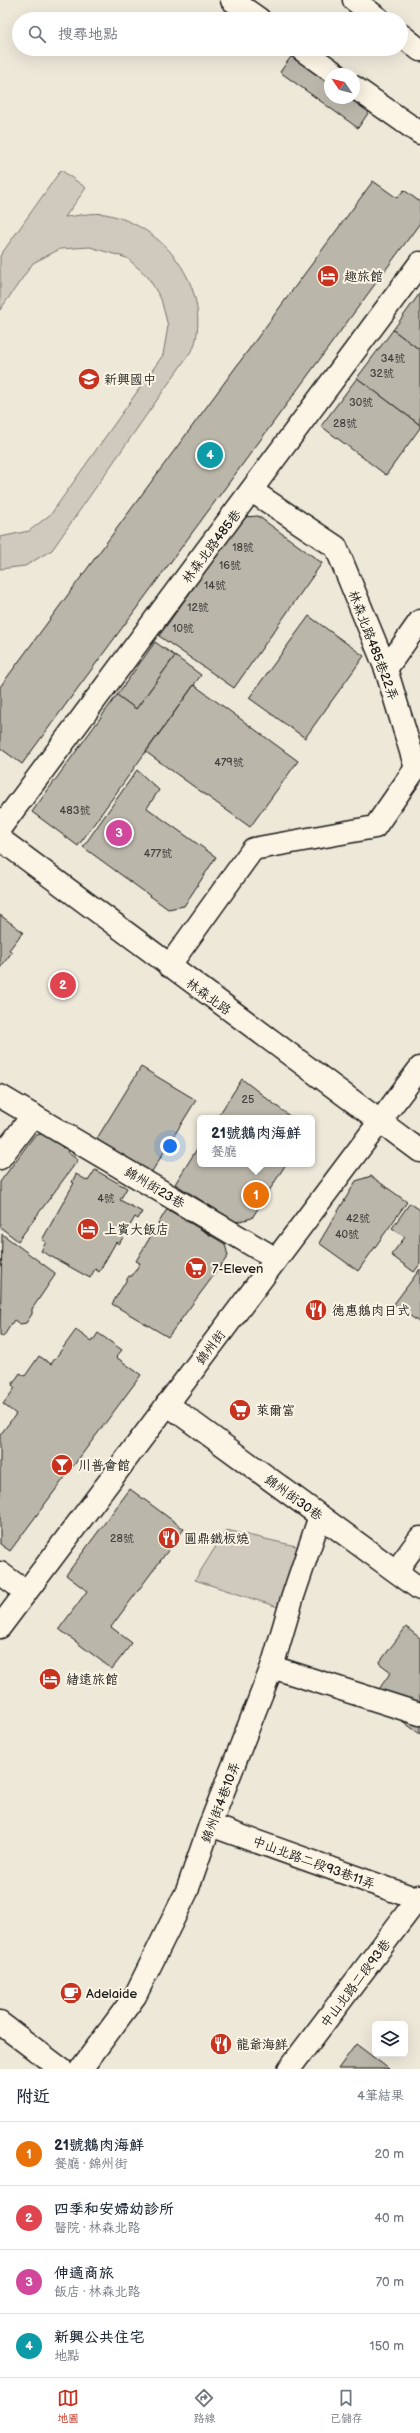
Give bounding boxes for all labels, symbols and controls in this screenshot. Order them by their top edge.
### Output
search box [12,12,408,56]
icon: search [26,23,48,45]
text: 搜尋地點 [58,25,118,44]
north arrow [324,68,360,104]
hotel icon: 趣旅館 [315,263,341,289]
place label: 趣旅館 [344,269,383,285]
house number: 34號 [381,352,405,365]
school or university icon: 新興國中 [76,366,102,392]
house number: 32號 [370,367,394,380]
place label: 新興國中 [104,372,156,388]
house number: 30號 [349,396,373,409]
house number: 28號 [333,417,357,430]
pin: 4 [197,440,223,470]
street label: 林森北路485巷 [179,507,245,587]
house number: 18號 [232,541,254,554]
house number: 16號 [219,559,241,572]
house number: 14號 [204,579,226,592]
street label: 林森北路485巷22弄 [345,588,401,703]
house number: 12號 [187,601,209,614]
house number: 10號 [172,622,194,635]
house number: 479號 [214,756,244,769]
house number: 483號 [60,804,90,817]
pin: 3 [106,818,132,848]
house number: 477號 [144,847,172,860]
pin: 2 [50,970,76,1000]
street label: 林森北路 [183,975,234,1019]
house number: 25 [242,1093,254,1106]
popup [197,1115,315,1167]
text: 21號鵝肉海鮮 [211,1124,301,1143]
your location [160,1136,180,1156]
text: 餐廳 [211,1144,237,1160]
street label: 錦州街23巷 [121,1164,187,1212]
pin: 1 [243,1180,269,1210]
house number: 4號 [97,1192,115,1205]
house number: 42號 [346,1212,370,1225]
hotel icon: 上賓大飯店 [75,1216,101,1242]
place label: 上賓大飯店 [104,1222,169,1238]
house number: 40號 [335,1228,359,1241]
supermarket icon: 7-Eleven [183,1255,209,1281]
place label: 7-Eleven [212,1261,263,1277]
restaurant icon: 德惠鵝肉日式 [303,1297,329,1323]
place label: 德惠鵝肉日式 [332,1303,410,1319]
street label: 錦州街 [193,1327,229,1368]
supermarket icon: 萊爾富 [227,1397,253,1423]
place label: 萊爾富 [256,1403,295,1419]
bar icon: 川普會館 [49,1452,75,1478]
place label: 川普會館 [78,1458,130,1474]
street label: 錦州街30巷 [261,1471,325,1524]
restaurant icon: 圓鼎鐵板燒 [156,1525,182,1551]
place label: 圓鼎鐵板燒 [184,1531,249,1547]
house number: 28號 [110,1532,134,1545]
hotel icon: 緒遠旅館 [37,1666,63,1692]
place label: 緒遠旅館 [66,1672,118,1688]
street label: 錦州街4巷10弄 [198,1760,244,1845]
street label: 中山北路二段93巷11弄 [250,1833,377,1893]
street label: 中山北路二段93巷 [317,1936,394,2031]
cafe icon: Adelaide [58,1980,84,2006]
place label: Adelaide [86,1986,137,2002]
map controls [372,2021,408,2057]
button: layers [372,2021,408,2057]
restaurant icon: 龍爺海鮮 [208,2031,234,2057]
place label: 龍爺海鮮 [236,2037,288,2053]
text: 附近 [16,2087,50,2107]
text: 4筆結果 [357,2088,404,2104]
text: 21號鵝肉海鮮 [54,2136,144,2155]
text: 1 [26,2146,32,2162]
text: 20 m [374,2146,404,2162]
text: 餐廳 · 錦州街 [54,2156,127,2172]
text: 四季和安婦幼診所 [54,2200,174,2219]
text: 2 [25,2210,33,2226]
text: 40 m [374,2210,404,2226]
text: 醫院 · 林森北路 [54,2220,140,2236]
text: 伸適商旅 [54,2264,114,2283]
text: 3 [25,2274,33,2290]
text: 70 m [376,2274,404,2290]
text: 飯店 · 林森北路 [54,2284,140,2300]
text: 新興公共住宅 [54,2328,144,2347]
text: 4 [25,2338,33,2354]
text: 150 m [370,2338,404,2354]
text: 地點 [54,2348,80,2364]
tab: 地圖 [57,2387,79,2425]
tab: 路線 [193,2387,215,2425]
tab: 已儲存 [330,2387,363,2425]

